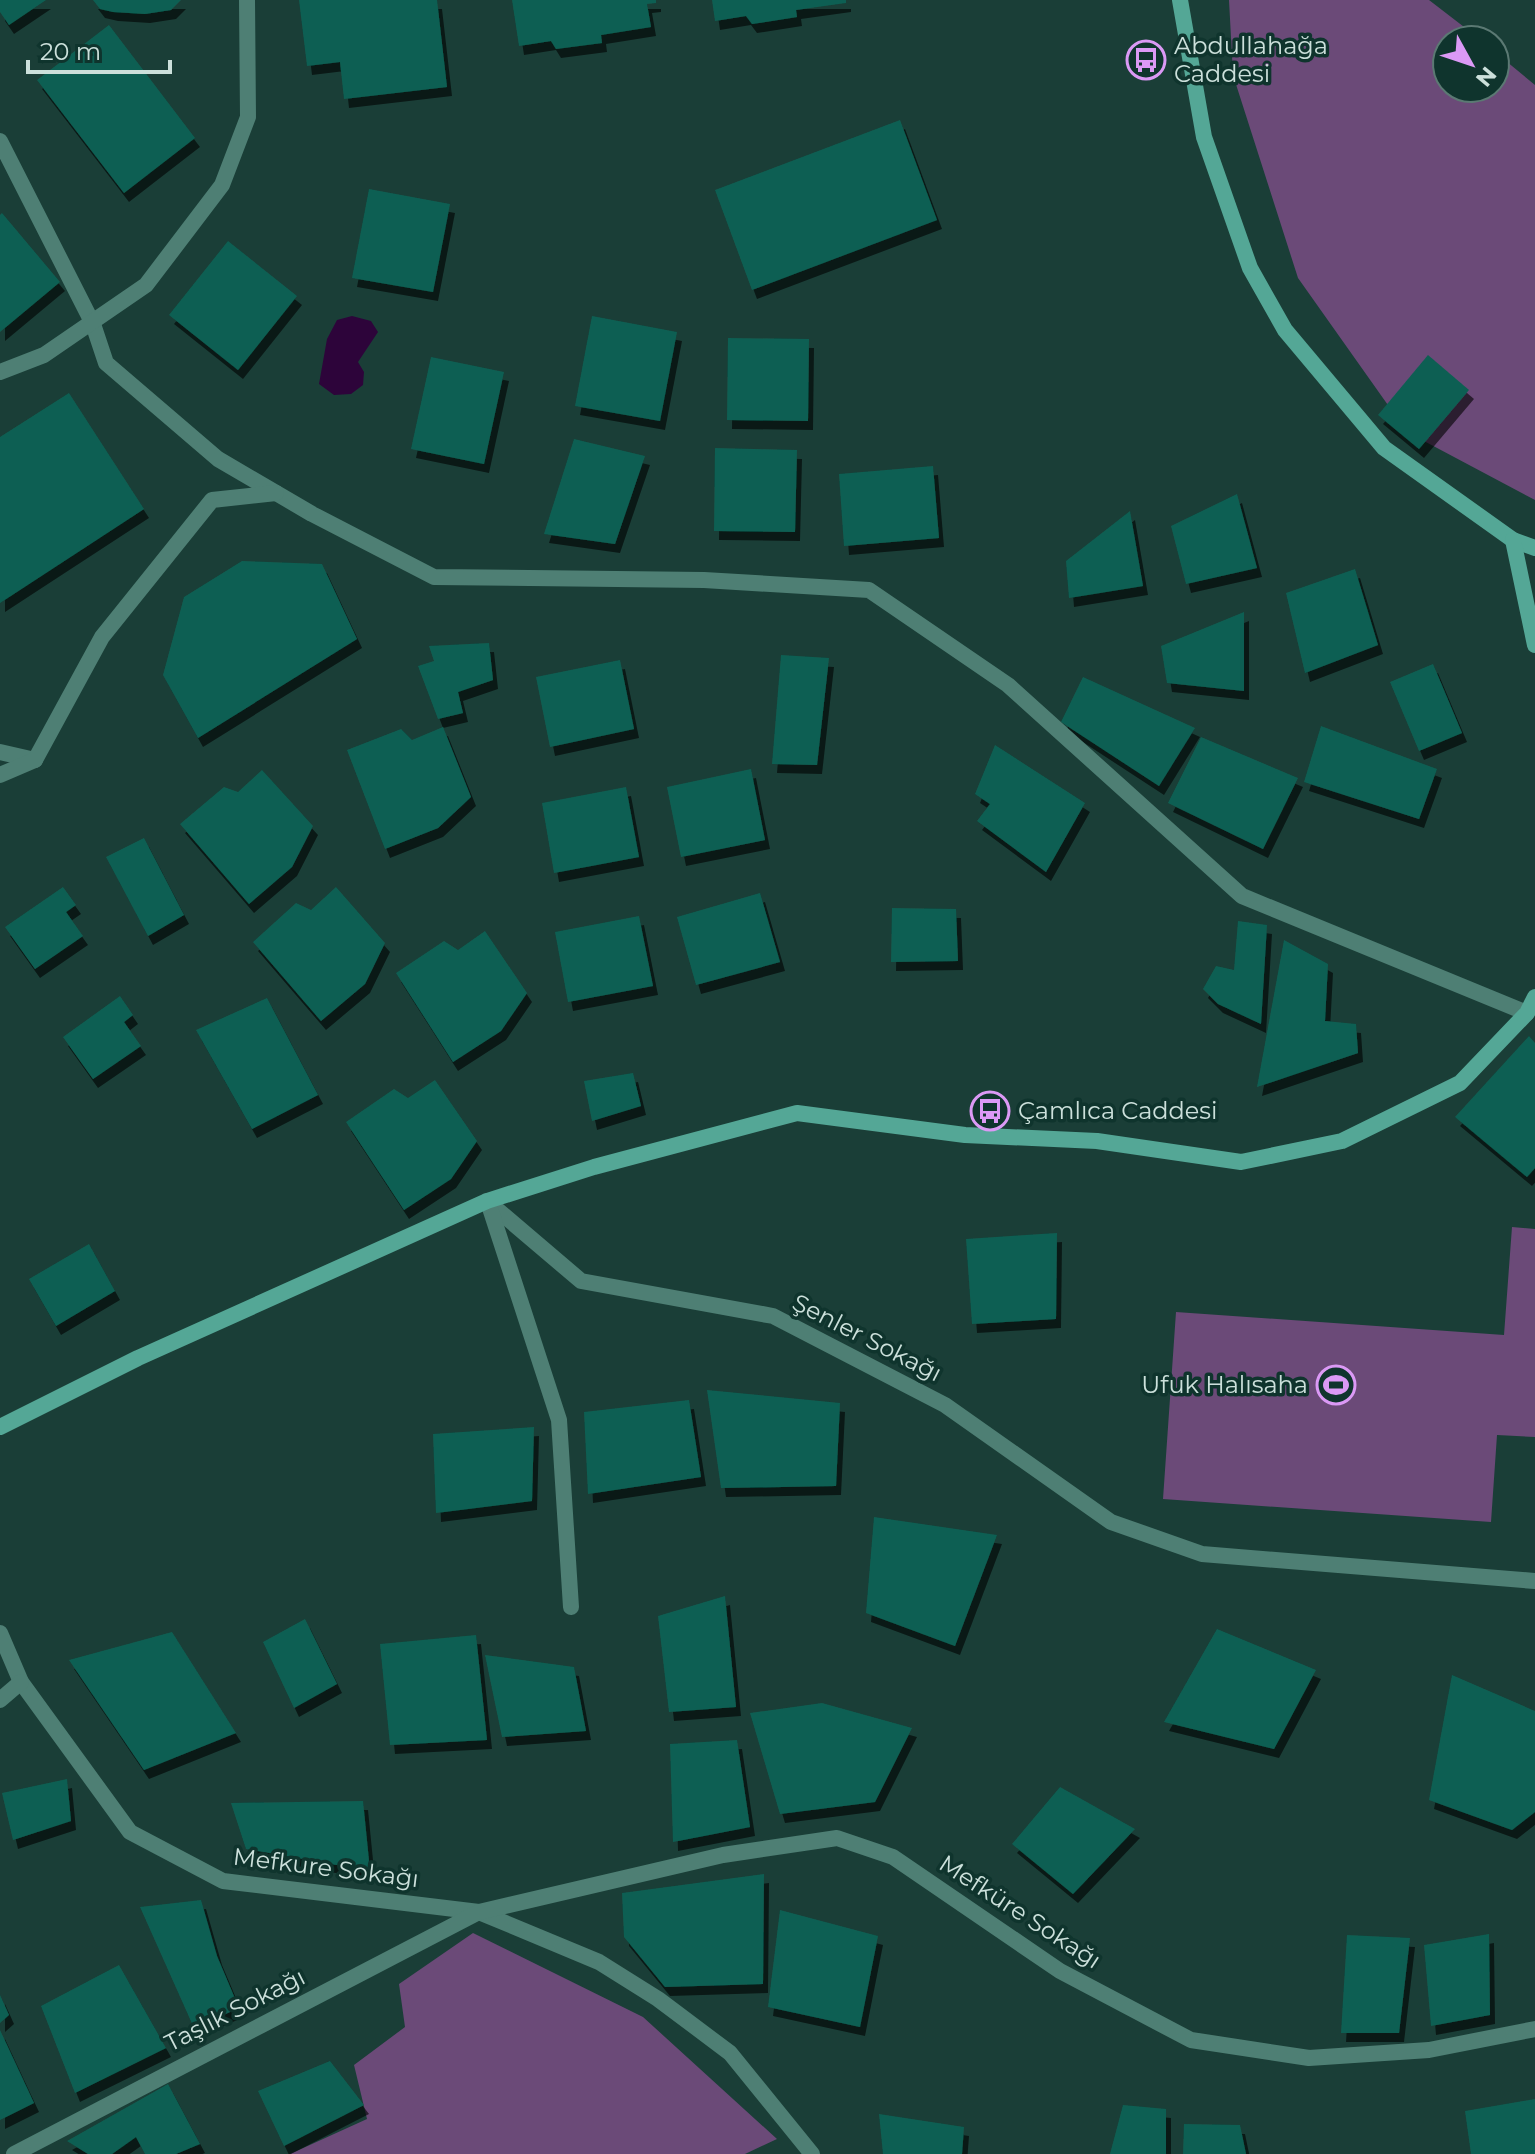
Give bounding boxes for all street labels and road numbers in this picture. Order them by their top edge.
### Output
street label: Şenler Sokağı [788,1288,947,1388]
street label: Mefkure Sokağı [232,1842,421,1893]
street label: Mefküre Sokağı [934,1849,1107,1975]
street label: Taşlık Sokağı [160,1962,310,2057]

